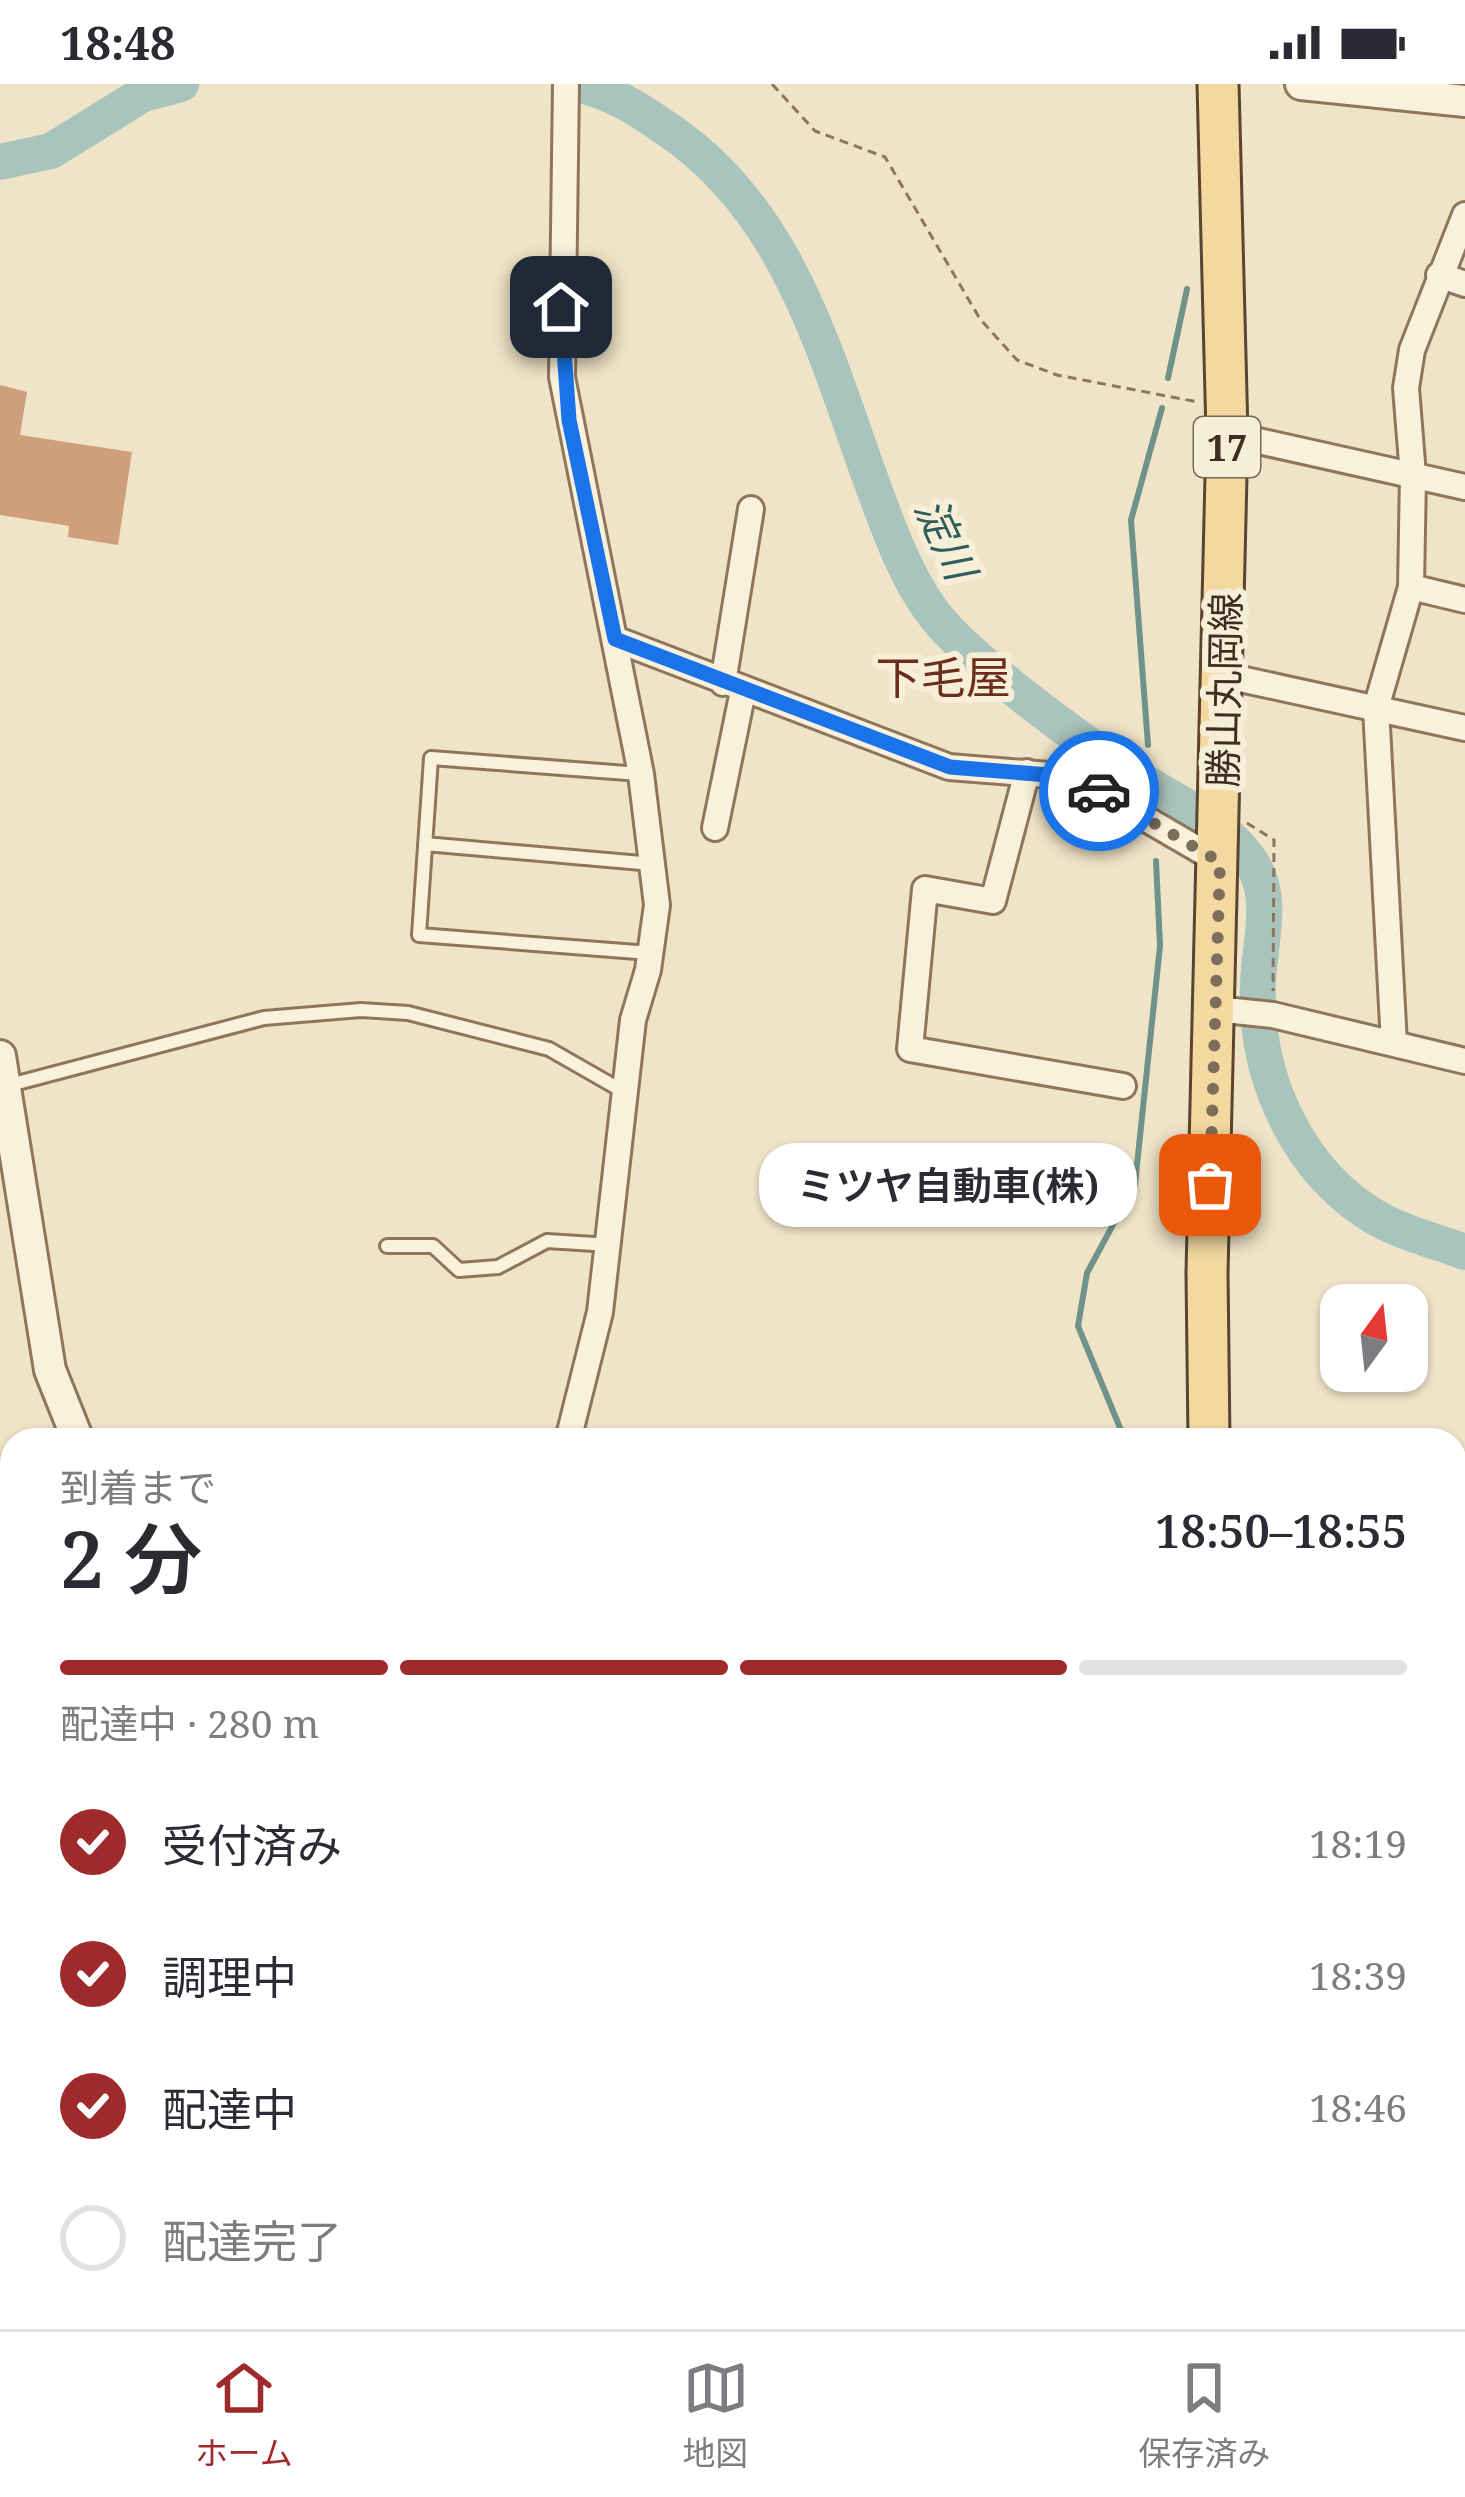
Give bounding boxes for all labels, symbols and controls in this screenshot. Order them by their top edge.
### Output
text: 18:48 [60,12,175,73]
pin [510,256,612,358]
icon: home [528,274,594,340]
road number: 17 [1194,417,1260,477]
water label: 淀川 [903,488,992,592]
street label: 勝山丸岡線 [1195,592,1251,788]
district label: 下毛屋 [875,646,1011,707]
courier [1039,731,1159,851]
icon: car [1066,758,1132,824]
pin [1159,1134,1261,1236]
callout: ミツヤ自動車(株) [760,1143,1138,1227]
icon: bag [1177,1152,1243,1218]
text: ミツヤ自動車(株) [797,1158,1099,1211]
north arrow [1320,1284,1428,1392]
map controls [1320,1284,1428,1392]
text: 到着まで [60,1460,216,1513]
text: 18:50–18:55 [1155,1500,1407,1561]
text: 2 分 [60,1505,202,1611]
text: 配達中 · 280 m [60,1696,319,1749]
icon: check [60,1809,126,1875]
text: 受付済み [162,1814,342,1875]
text: 18:19 [1309,1816,1407,1869]
icon: check [60,1941,126,2007]
text: 調理中 [162,1946,297,2007]
text: 18:39 [1309,1948,1407,2001]
icon: check [60,2073,126,2139]
text: 配達中 [162,2078,297,2139]
text: 18:46 [1309,2080,1407,2133]
text: 配達完了 [162,2210,342,2271]
tab: ホーム [195,2355,293,2475]
tab: 地図 [683,2355,749,2475]
tab: 保存済み [1138,2355,1270,2475]

